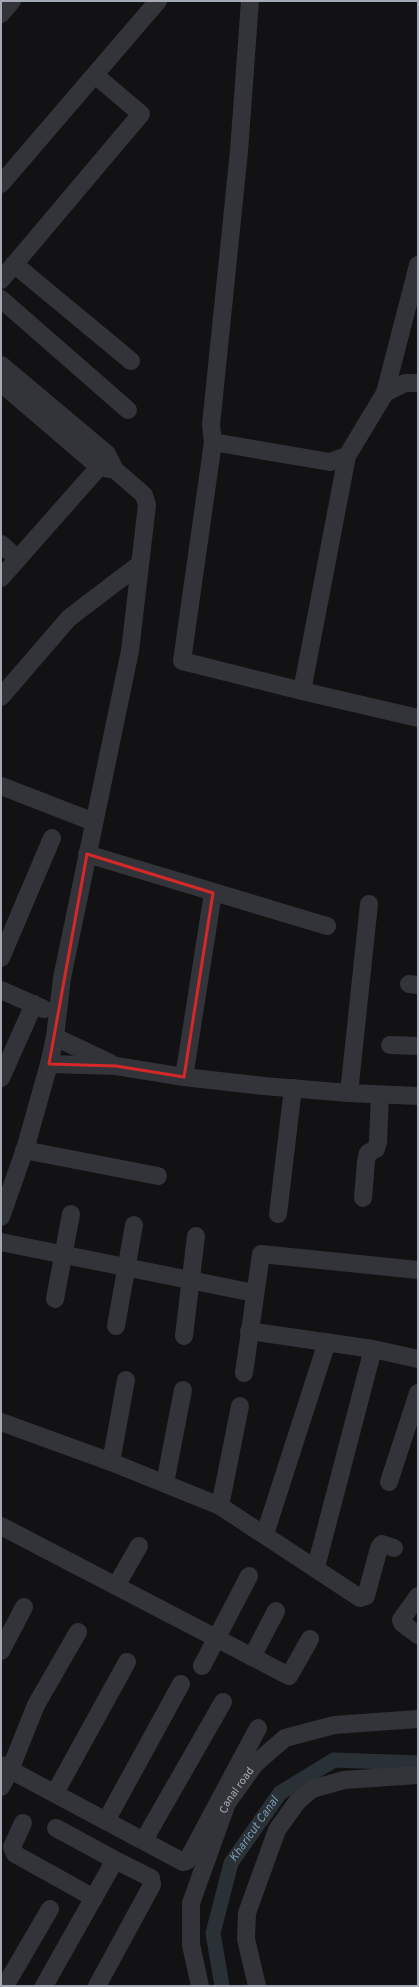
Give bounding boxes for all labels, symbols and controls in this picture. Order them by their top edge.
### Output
street label: Canal road [217,1765,257,1816]
water label: Kharicut Canal [226,1793,284,1865]

